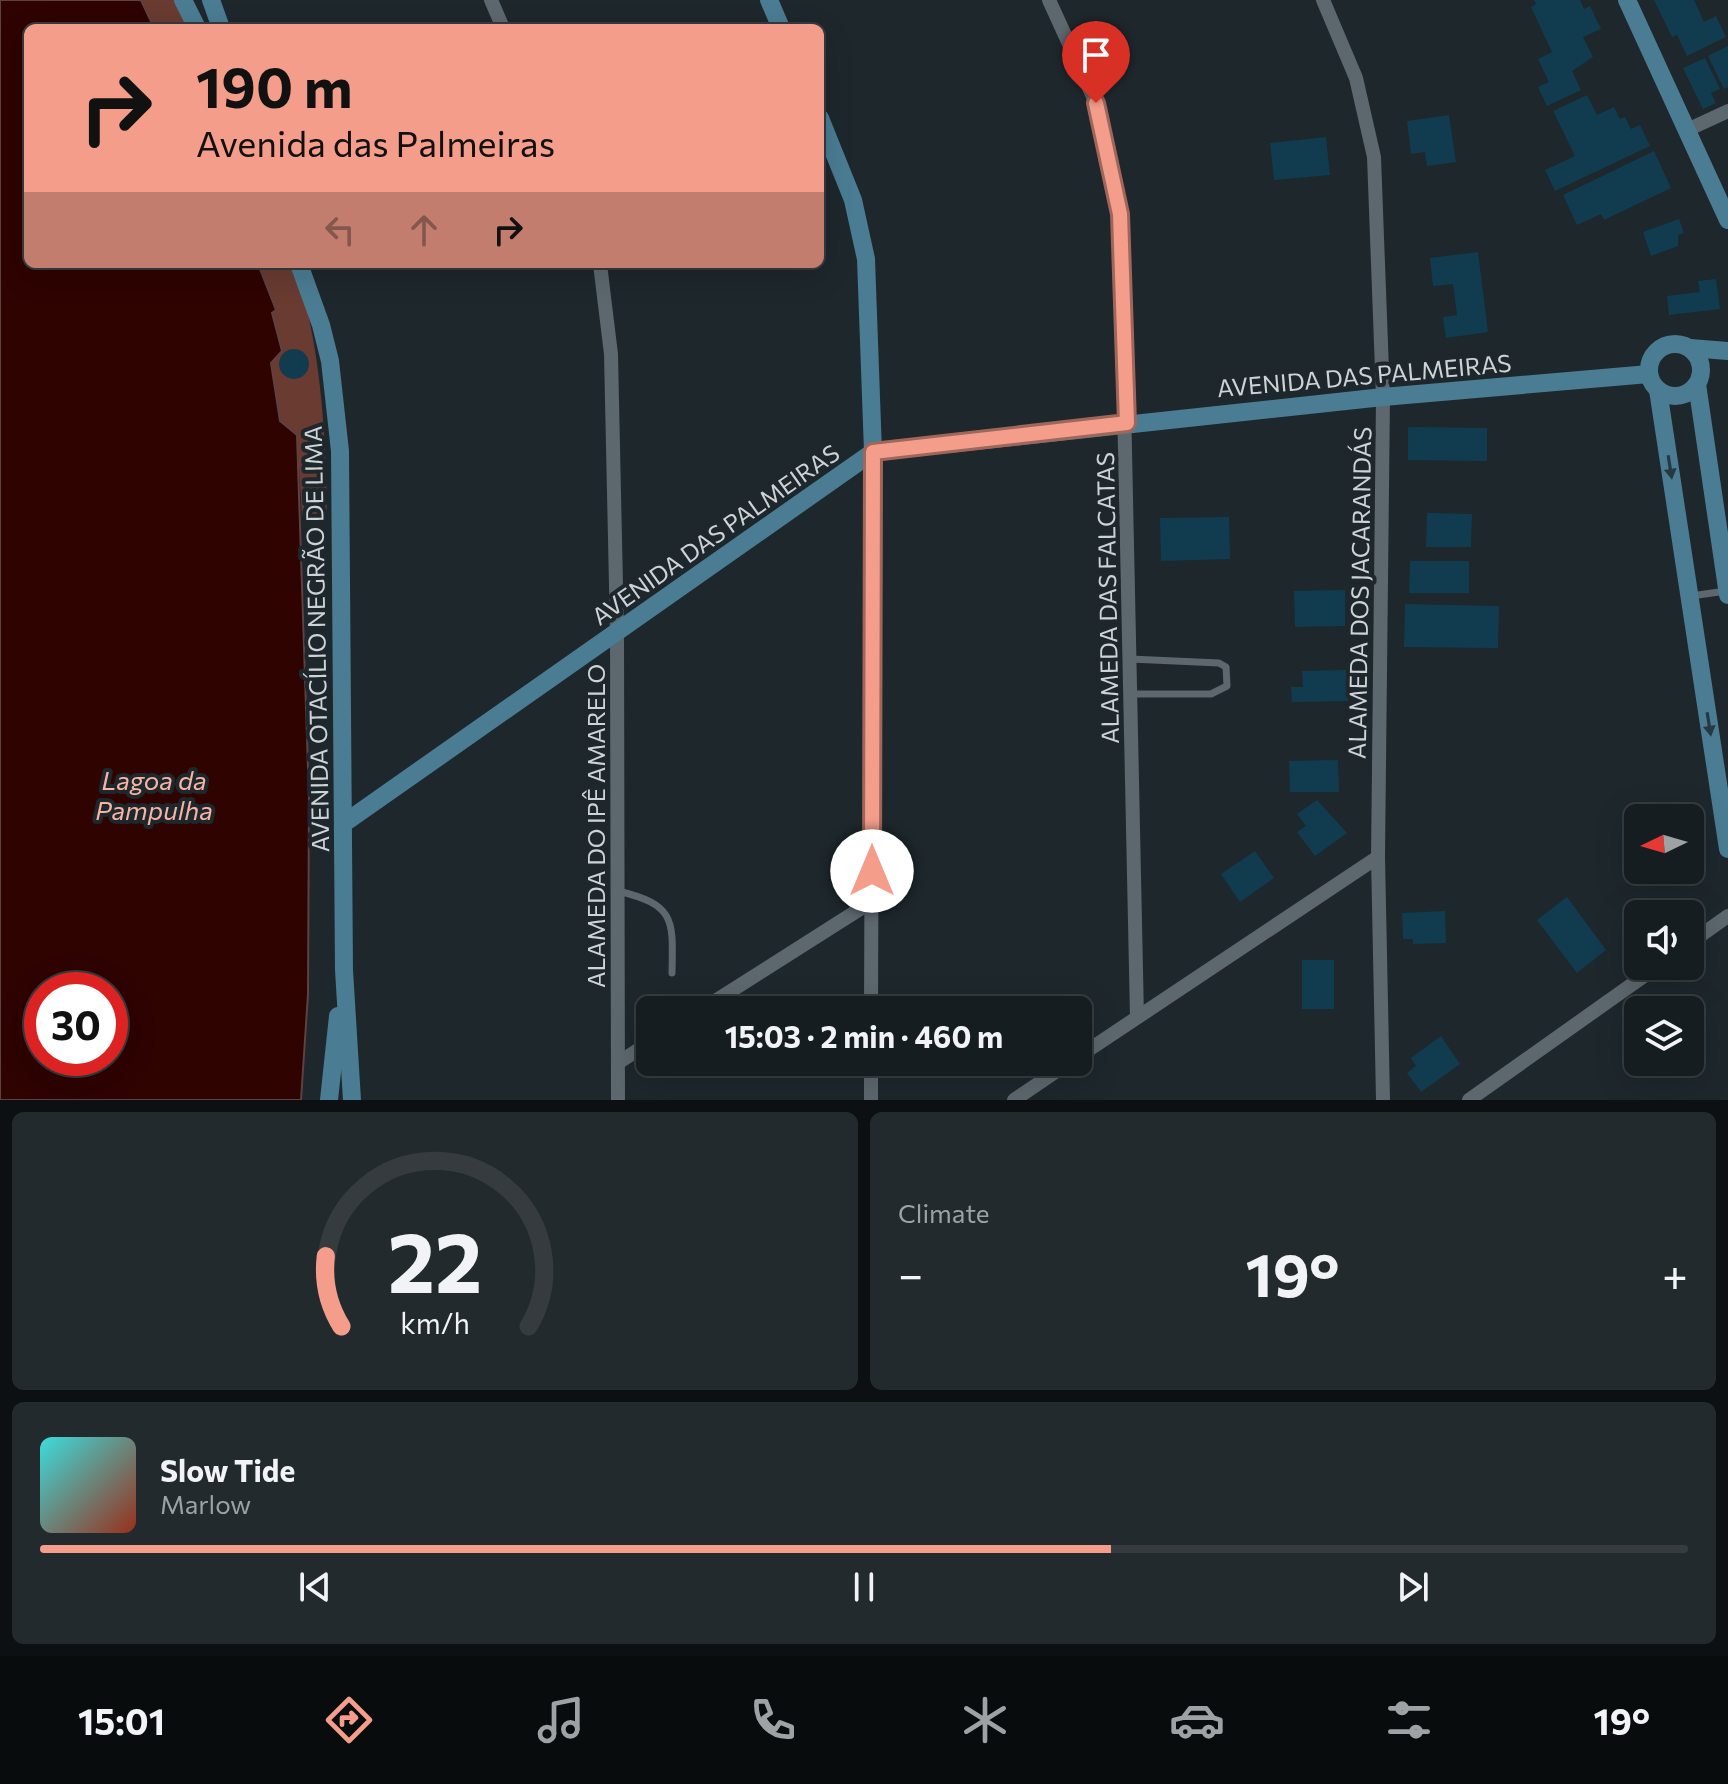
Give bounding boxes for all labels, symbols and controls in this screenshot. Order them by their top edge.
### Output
pin [1062,21,1130,103]
icon: arrive [1074,33,1118,77]
text: 190 m [196,51,353,120]
icon: right [64,56,168,160]
text: Avenida das Palmeiras [196,120,555,164]
icon: left [318,208,362,252]
icon: ahead [402,208,446,252]
icon: right [486,208,530,252]
street label: AVENIDA DAS PALMEIRAS [1216,348,1512,402]
street label: AVENIDA OTACÍLIO NEGRÃO DE LIMA [298,425,334,853]
street label: ALAMEDA DOS JACARANDÁS [1342,427,1376,759]
street label: AVENIDA DAS PALMEIRAS [586,437,844,631]
street label: ALAMEDA DAS FALCATAS [1090,452,1124,744]
one-way arrow [1664,454,1676,479]
street label: ALAMEDA DO IPÊ AMARELO [581,664,610,988]
one-way arrow [1703,711,1716,736]
water label: Lagoa da Pampulha [95,764,213,825]
north arrow [1624,804,1704,884]
map controls [1624,804,1704,1076]
position arrow [830,829,914,913]
button: sound [1624,900,1704,980]
speed limit sign: 30 [24,972,128,1076]
button: layers [1624,996,1704,1076]
text: 15:03 · 2 min · 460 m [725,1017,1003,1054]
text: Climate [898,1197,990,1228]
text: 22 [388,1208,482,1310]
text: 19° [1245,1236,1340,1309]
text: − [898,1246,923,1300]
text: + [1662,1246,1688,1300]
text: km/h [400,1305,470,1340]
text: Slow Tide [160,1451,295,1488]
text: Marlow [160,1488,251,1519]
icon: previous [293,1565,337,1609]
icon: pause [842,1565,886,1609]
icon: next [1391,1565,1435,1609]
icon: directions [321,1692,377,1748]
icon: music [533,1692,589,1748]
icon: phone [745,1692,801,1748]
icon: climate [957,1692,1013,1748]
icon: car [1169,1692,1225,1748]
icon: filters [1381,1692,1437,1748]
text: 15:01 [78,1698,165,1742]
text: 19° [1593,1698,1650,1742]

